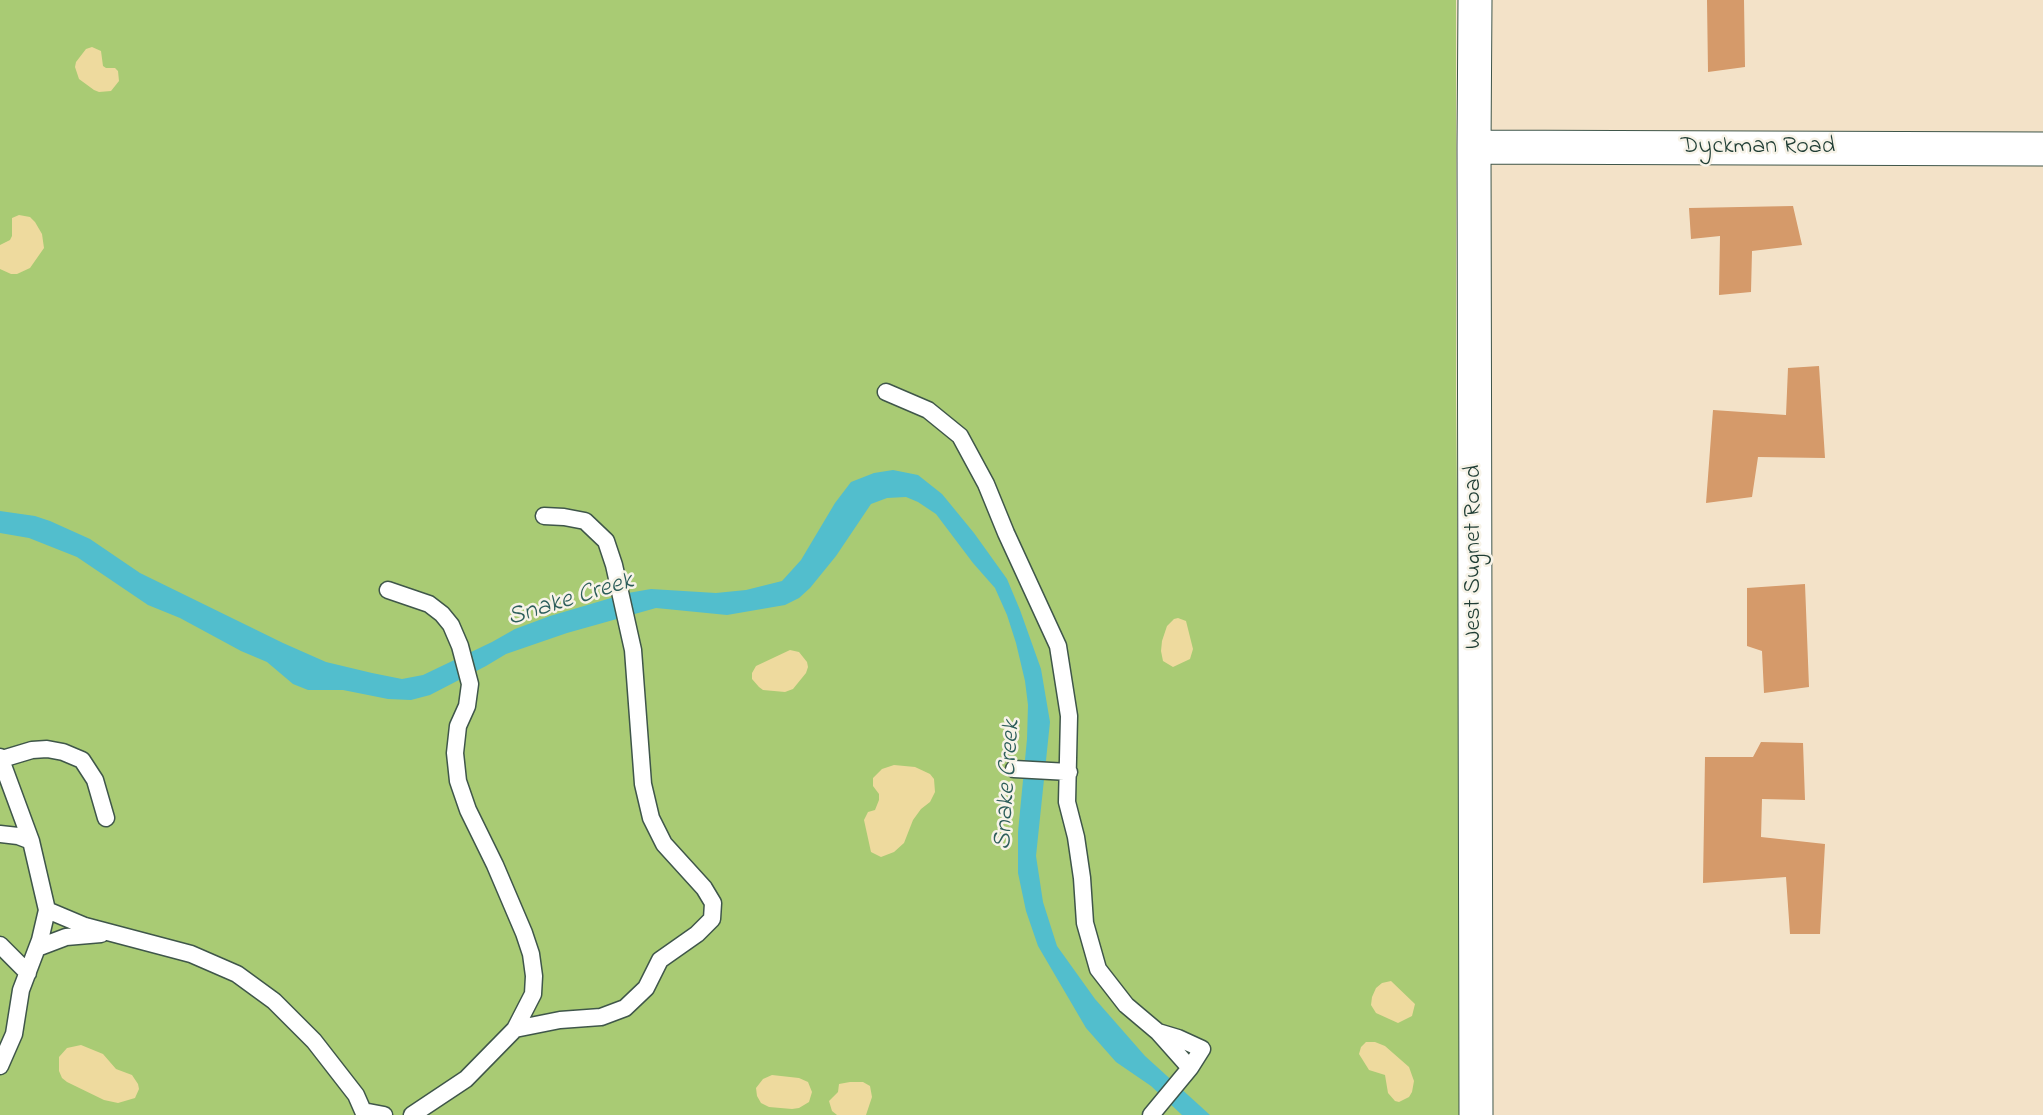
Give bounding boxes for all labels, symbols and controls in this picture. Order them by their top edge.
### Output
street label: Dyckman Road [1681,134,1835,162]
street label: West Sugnet Road [1461,465,1489,649]
water label: Snake Creek [504,567,638,635]
water label: Snake Creek [989,719,1029,851]

